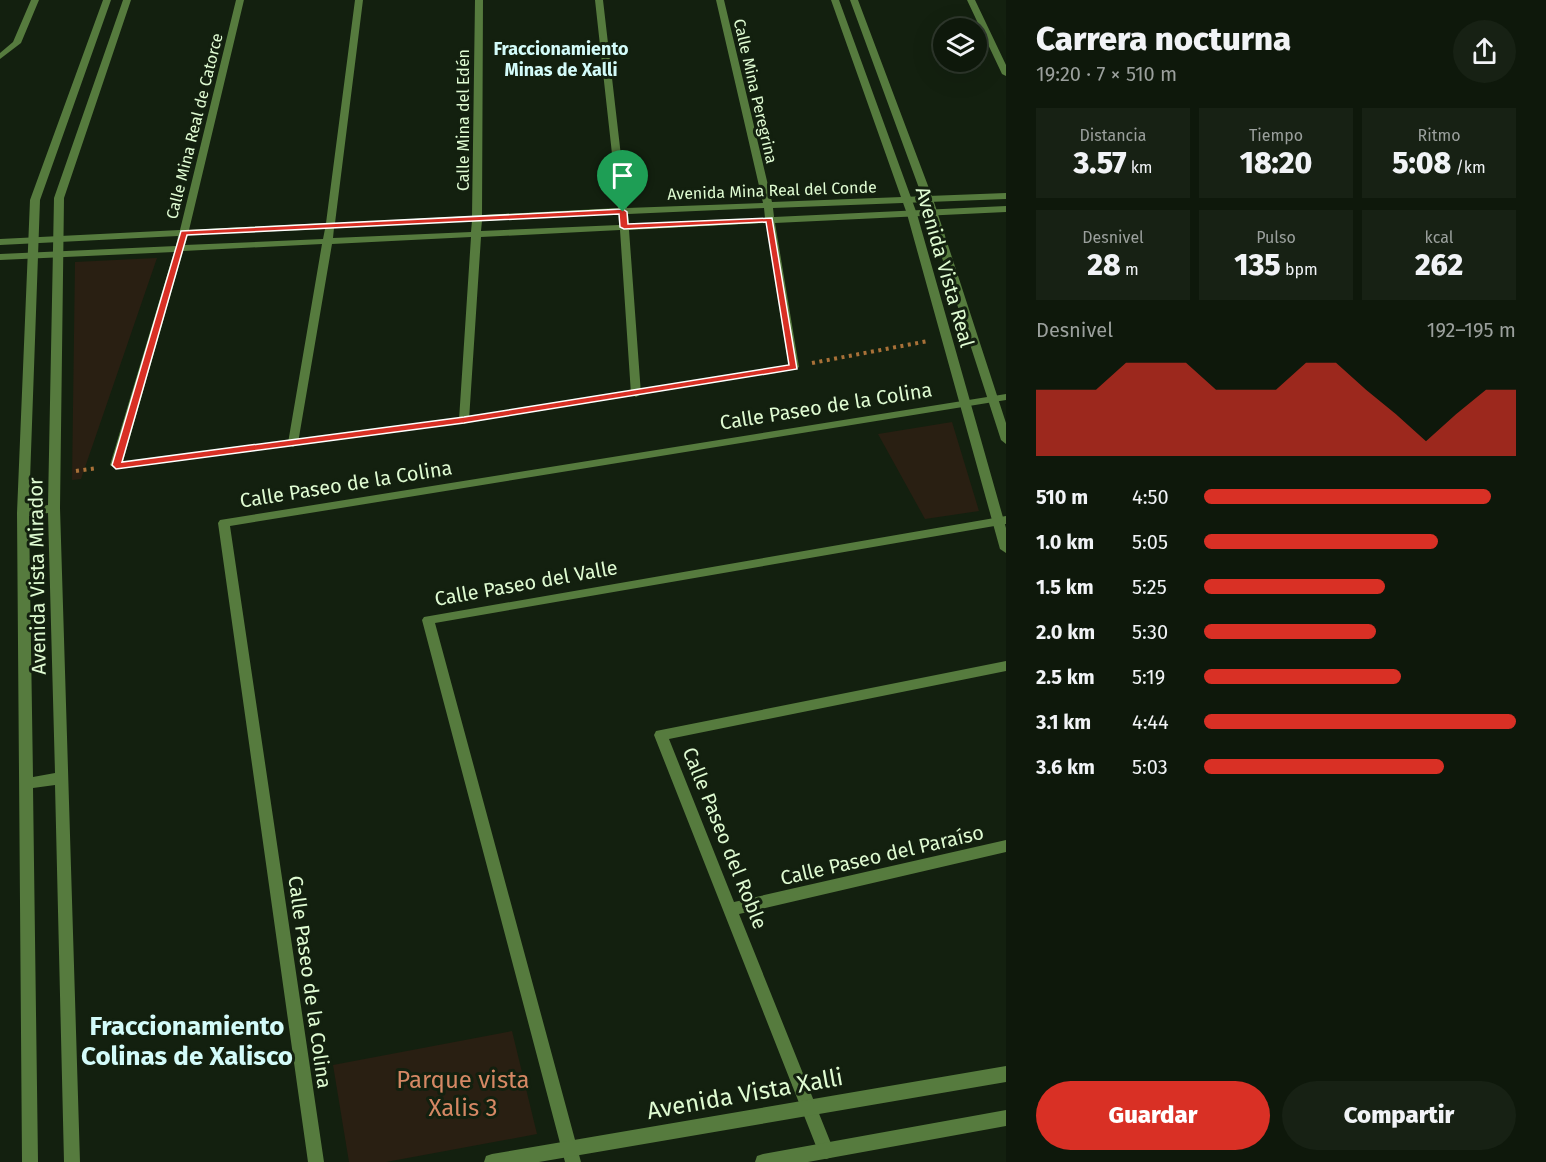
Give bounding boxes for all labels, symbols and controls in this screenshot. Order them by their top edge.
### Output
street label: Calle Mina Peregrina [730,17,781,165]
map controls [933,18,987,72]
button: layers [933,18,987,72]
text: Carrera nocturna [1036,19,1291,59]
button: share [1453,20,1516,83]
street label: Calle Mina Real de Catorce [162,31,227,221]
district label: Fraccionamiento Minas de Xalli [493,38,629,81]
street label: Calle Mina del Edén [454,49,473,191]
text: 19:20 · 7 × 510 m [1036,62,1177,86]
text: Distancia [1080,126,1146,145]
text: Tiempo [1249,126,1303,145]
text: Ritmo [1417,126,1461,145]
text: 3.57 [1073,145,1126,181]
text: 18:20 [1240,145,1312,181]
text: 5:08 [1392,145,1451,181]
pin [597,150,648,212]
text: km [1126,158,1153,177]
text: /km [1451,158,1486,177]
icon: arrive [606,159,639,192]
street label: Avenida Mina Real del Conde [667,177,877,204]
street label: Avenida Vista Real [911,184,979,350]
text: Desnivel [1082,228,1144,247]
text: Pulso [1256,228,1296,247]
text: kcal [1425,228,1453,247]
text: 28 [1087,247,1121,283]
text: 135 [1234,247,1281,283]
text: 262 [1415,247,1463,283]
text: m [1121,260,1139,279]
text: bpm [1281,260,1318,279]
text: Desnivel [1036,318,1113,342]
text: 192–195 m [1427,318,1516,342]
street label: Calle Paseo de la Colina [718,377,934,435]
street label: Calle Paseo de la Colina [238,455,454,513]
street label: Avenida Vista Mirador [23,477,51,675]
text: 510 m [1036,485,1088,509]
text: 4:50 [1132,485,1169,509]
text: 1.0 km [1036,530,1094,554]
text: 5:05 [1132,530,1168,554]
street label: Calle Paseo del Valle [433,555,619,611]
text: 1.5 km [1036,575,1094,599]
text: 5:25 [1132,575,1167,599]
text: 2.0 km [1036,620,1095,644]
text: 5:30 [1132,620,1168,644]
text: 2.5 km [1036,665,1095,689]
text: 5:19 [1132,665,1165,689]
text: 3.1 km [1036,710,1091,734]
text: 4:44 [1132,710,1169,734]
street label: Calle Paseo del Roble [678,744,772,932]
text: 3.6 km [1036,755,1095,779]
text: 5:03 [1132,755,1168,779]
street label: Calle Paseo del Paraíso [778,820,986,890]
street label: Calle Paseo de la Colina [283,874,337,1090]
district label: Fraccionamiento Colinas de Xalisco [81,1011,293,1072]
street label: Avenida Vista Xalli [645,1063,845,1125]
park label: Parque vista Xalis 3 [396,1066,530,1122]
button: Guardar [1036,1081,1270,1150]
button: Compartir [1282,1081,1516,1150]

